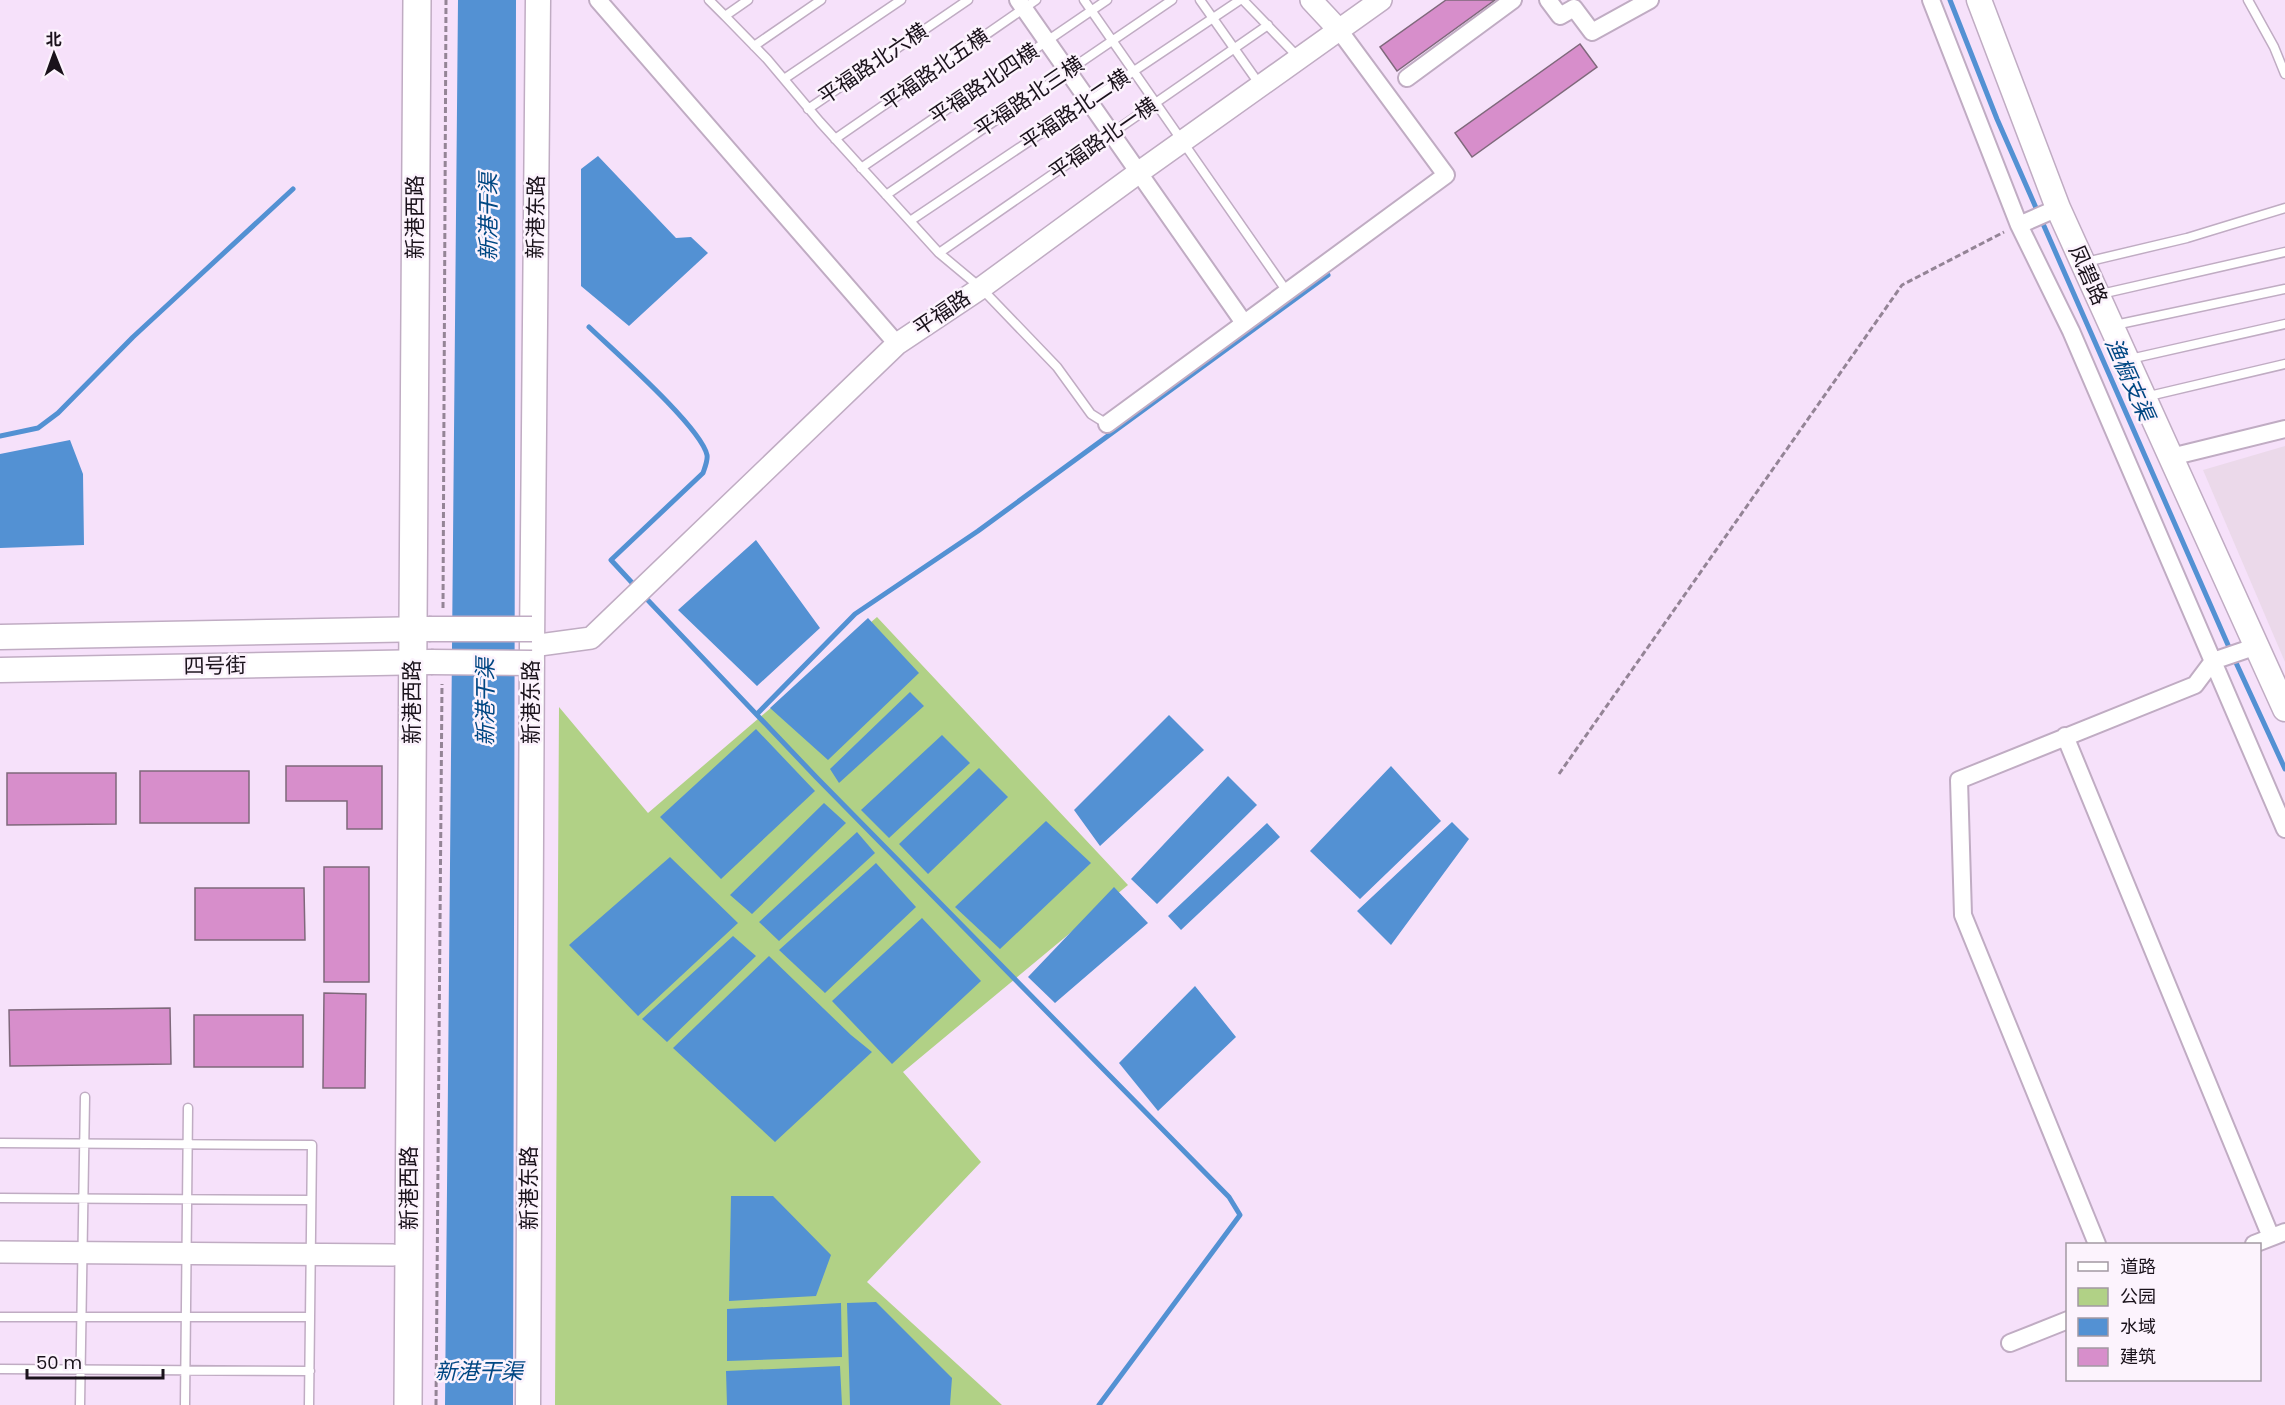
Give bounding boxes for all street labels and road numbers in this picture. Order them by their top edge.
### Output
street label: 平福路北六横 [812,16,933,111]
street label: 平福路北五横 [875,22,995,118]
street label: 平福路北四横 [923,36,1044,131]
street label: 平福路北三横 [968,49,1089,144]
street label: 平福路北二横 [1014,62,1135,157]
street label: 平福路北一横 [1043,91,1163,187]
street label: 新港西路 [400,175,429,259]
street label: 新港东路 [520,175,551,259]
street label: 凤碧路 [2062,240,2115,309]
street label: 平福路 [907,283,976,342]
street label: 四号街 [183,650,247,681]
street label: 新港西路 [397,660,426,744]
street label: 新港东路 [516,660,545,744]
street label: 新港西路 [394,1146,423,1230]
street label: 新港东路 [514,1146,543,1230]

